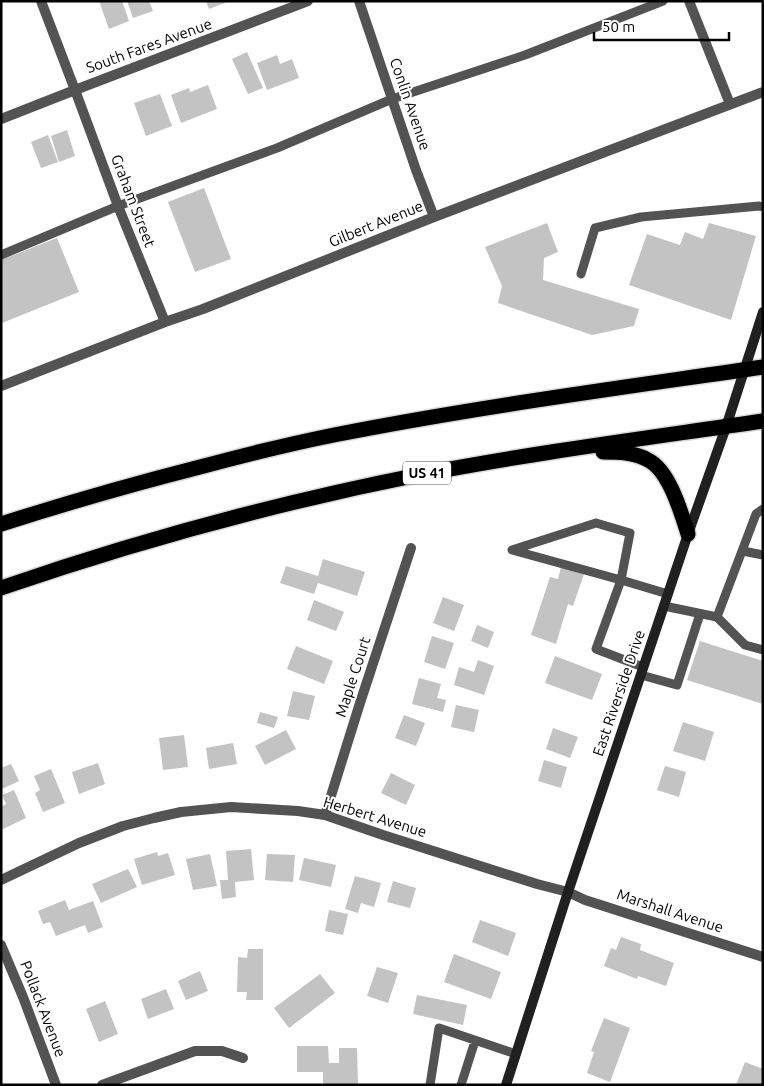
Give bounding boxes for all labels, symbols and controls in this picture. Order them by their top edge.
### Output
scale bar [594,10,729,42]
street label: South Fares Avenue [84,15,214,76]
text: 50 m [602,18,635,35]
street label: Conlin Avenue [387,55,434,152]
street label: Graham Street [108,152,159,250]
street label: Gilbert Avenue [326,197,425,250]
road number: US 41 [403,462,451,484]
street label: East Riverside Drive [589,628,648,758]
street label: Maple Court [332,635,374,719]
street label: Herbert Avenue [321,793,429,840]
street label: Marshall Avenue [615,885,726,936]
street label: Pollack Avenue [17,958,70,1059]

